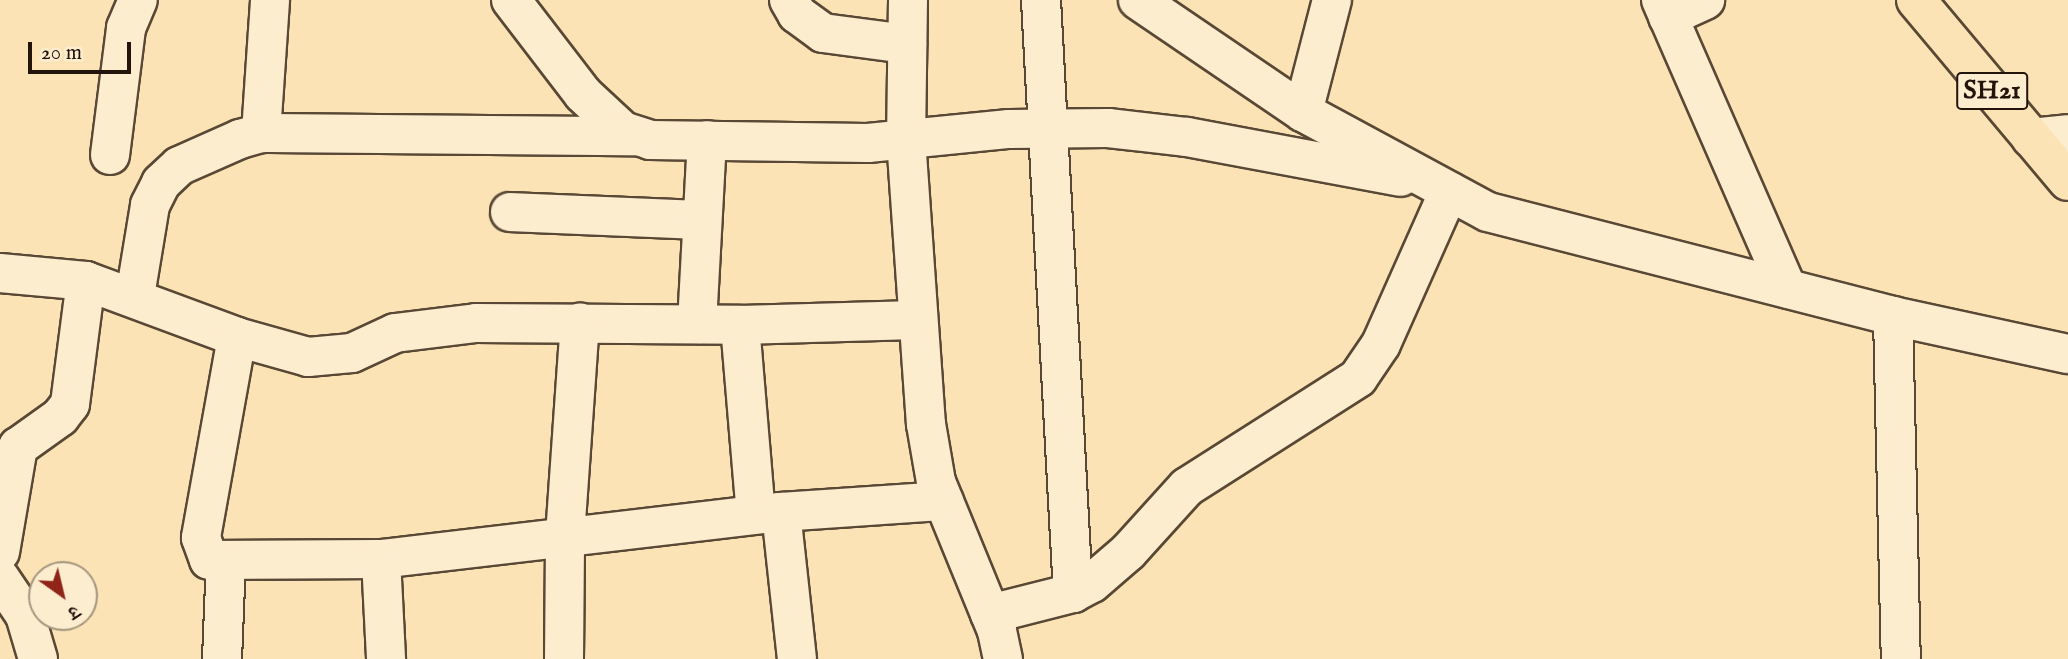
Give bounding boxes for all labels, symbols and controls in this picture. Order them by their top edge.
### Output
scale bar [32,28,135,72]
text: 20 m [41,40,82,67]
road number: SH21 [1955,68,2029,114]
north arrow [28,561,98,631]
text: उ [63,599,84,624]

